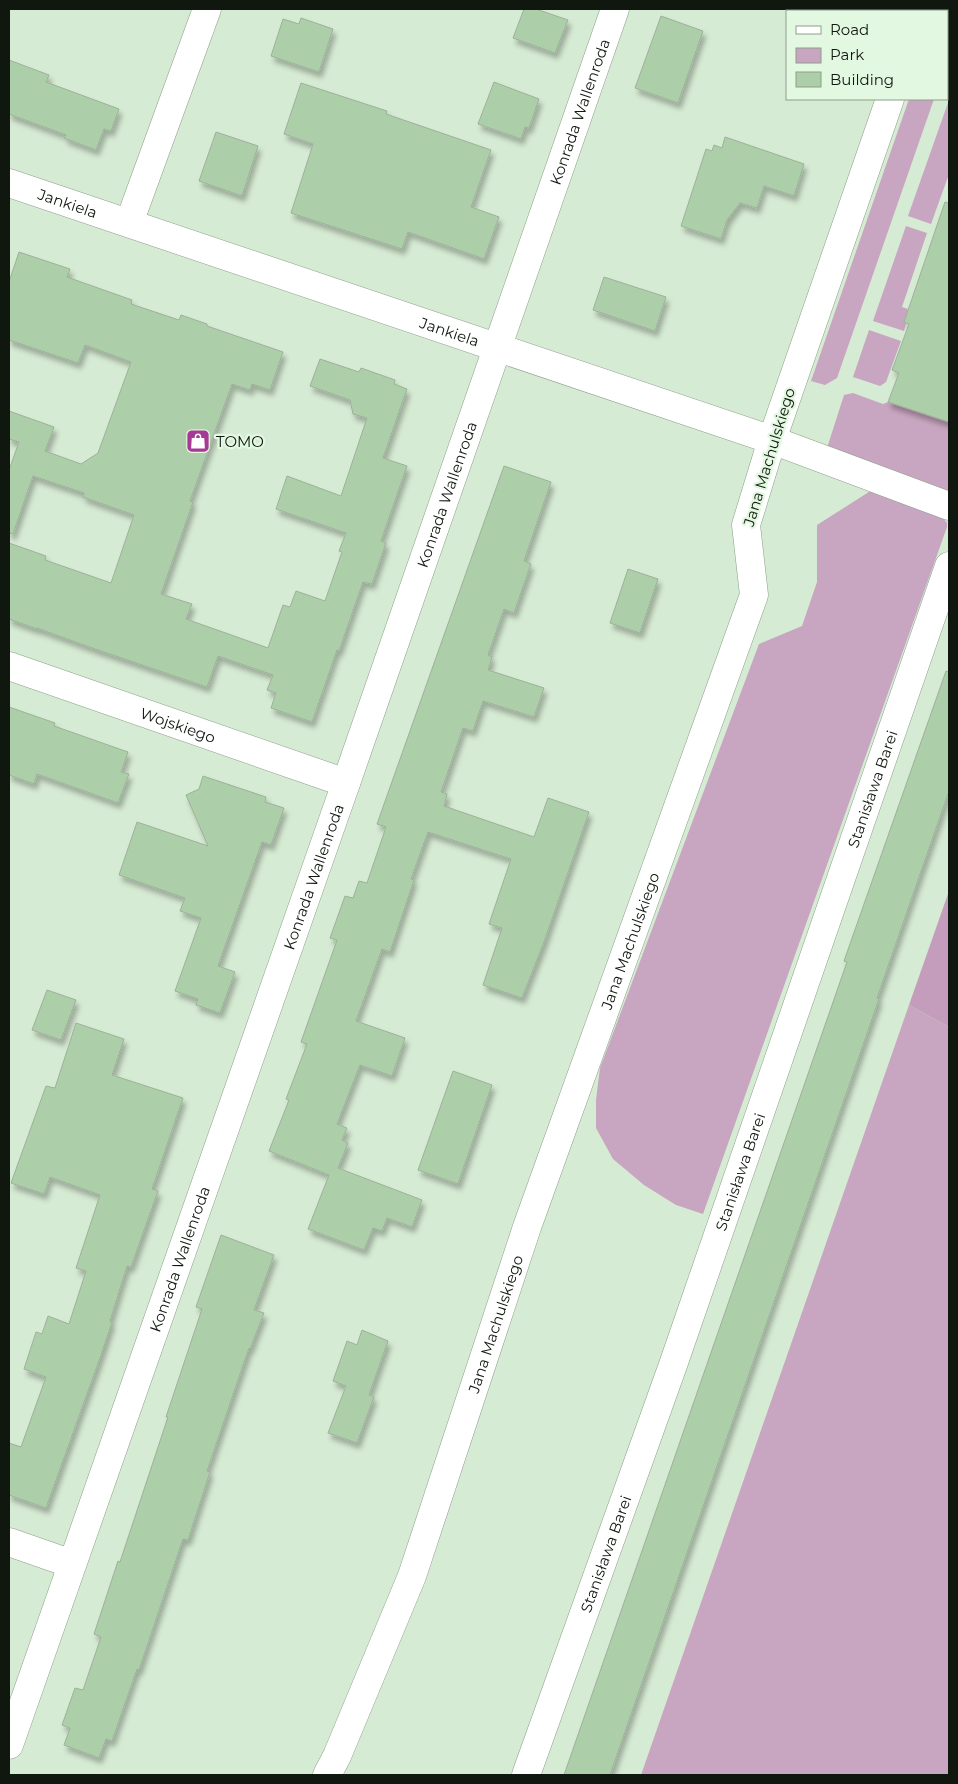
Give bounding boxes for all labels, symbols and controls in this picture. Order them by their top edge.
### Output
legend [786,10,948,100]
text: Road [830,20,869,39]
street label: Konrada Wallenroda [545,36,613,187]
text: Park [830,45,864,64]
text: Building [830,70,894,89]
street label: Jankiela [35,184,100,222]
street label: Jankiela [417,312,482,350]
street label: Jana Machulskiego [739,385,799,530]
street label: Konrada Wallenroda [412,419,480,570]
shop icon: TOMO [185,428,211,454]
place label: TOMO [216,432,264,451]
street label: Wojskiego [138,703,218,747]
street label: Stanisława Barei [843,728,901,850]
street label: Konrada Wallenroda [279,801,347,952]
street label: Jana Machulskiego [596,870,663,1013]
street label: Stanisława Barei [711,1110,769,1233]
street label: Konrada Wallenroda [145,1183,214,1334]
street label: Jana Machulskiego [463,1252,527,1396]
street label: Stanisława Barei [576,1493,635,1615]

